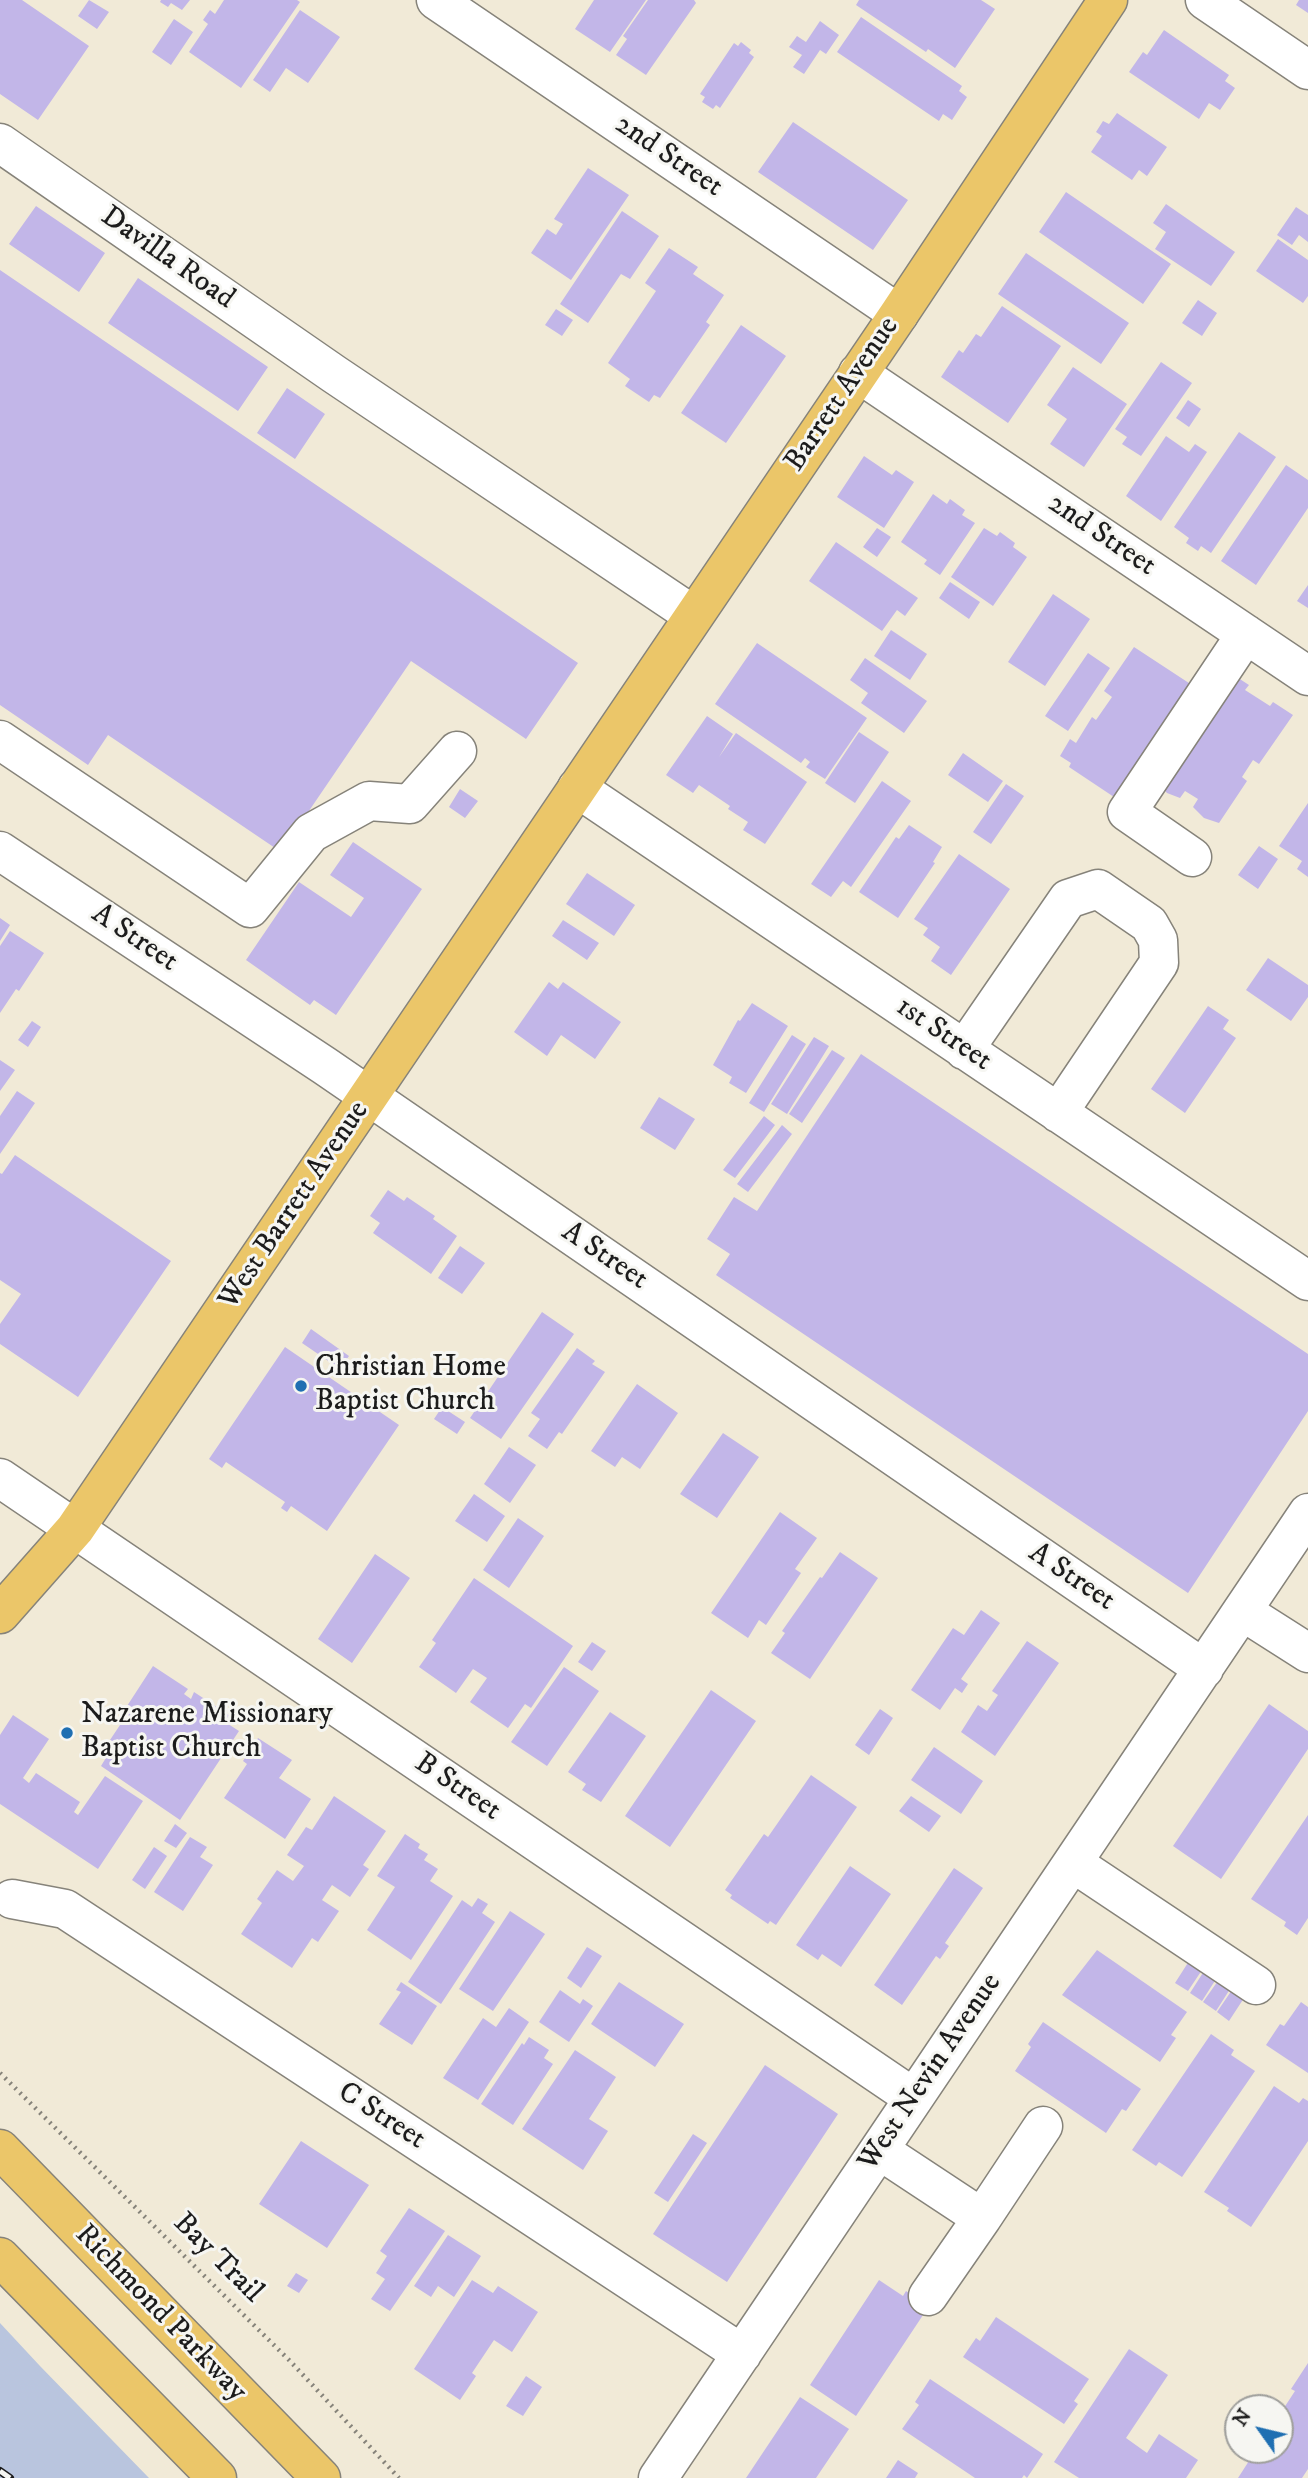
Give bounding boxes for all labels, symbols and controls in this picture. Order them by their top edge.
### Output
street label: 2nd Street [607,108,729,206]
street label: Davilla Road [93,200,241,318]
street label: Barrett Avenue [778,311,908,479]
street label: 2nd Street [1040,487,1162,585]
street label: A Street [84,897,184,981]
street label: 1st Street [888,990,998,1080]
street label: West Barrett Avenue [212,1095,378,1317]
street label: A Street [554,1215,654,1299]
place label: Christian Home Baptist Church [315,1351,506,1422]
marker: Christian Home Baptist Church [293,1378,309,1394]
street label: A Street [1021,1536,1121,1620]
place label: Nazarene Missionary Baptist Church [81,1698,333,1768]
marker: Nazarene Missionary Baptist Church [59,1725,75,1741]
street label: B Street [407,1746,507,1830]
street label: West Nevin Avenue [852,1967,1010,2179]
street label: C Street [330,2075,432,2159]
street label: Bay Trail [164,2206,270,2312]
street label: Richmond Parkway [66,2218,254,2410]
north arrow [1224,2394,1294,2464]
text: N [1229,2405,1257,2431]

